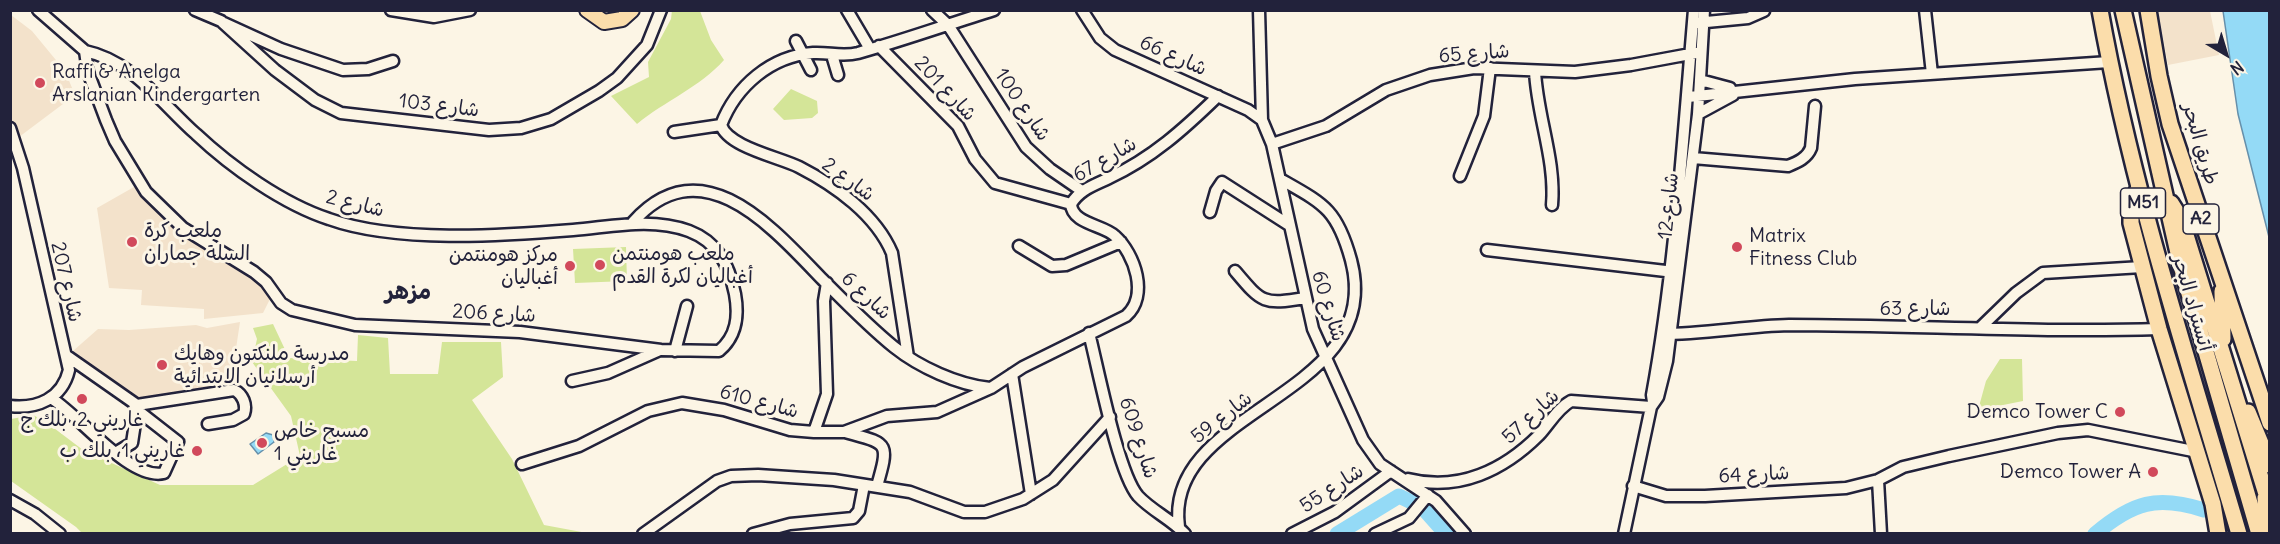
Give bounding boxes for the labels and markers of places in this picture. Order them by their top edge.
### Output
place label: Raffi & Anelga Arslanian Kindergarten [52,60,260,107]
marker: Raffi & Anelga Arslanian Kindergarten [33,76,47,90]
place label: ملعب كرة السلة جماران [144,219,250,266]
place label: Matrix Fitness Club [1749,224,1857,271]
marker: ملعب كرة السلة جماران [125,235,139,249]
marker: Matrix Fitness Club [1730,240,1744,254]
place label: ملعب هومنتمن أغباليان لكرة القدم [612,242,753,289]
place label: مركز هومنتمن أغباليان [449,243,558,290]
marker: ملعب هومنتمن أغباليان لكرة القدم [593,258,607,272]
marker: مركز هومنتمن أغباليان [563,259,577,273]
place label: مدرسة ملنكتون وهايك أرسلانيان الابتدائية [174,342,349,389]
marker: مدرسة ملنكتون وهايك أرسلانيان الابتدائية [155,358,169,372]
marker: غاريني 2، بلك ج [75,392,89,406]
place label: Demco Tower C [1967,400,2108,424]
marker: Demco Tower C [2113,405,2127,419]
place label: غاريني 2، بلك ج [20,408,144,432]
place label: مسبح خاص غاريني 1 [274,419,369,466]
marker: مسبح خاص غاريني 1 [255,436,269,450]
place label: غاريني 1، بلك ب [60,439,185,463]
marker: غاريني 1، بلك ب [190,444,204,458]
place label: Demco Tower A [2000,460,2141,484]
marker: Demco Tower A [2146,465,2160,479]

